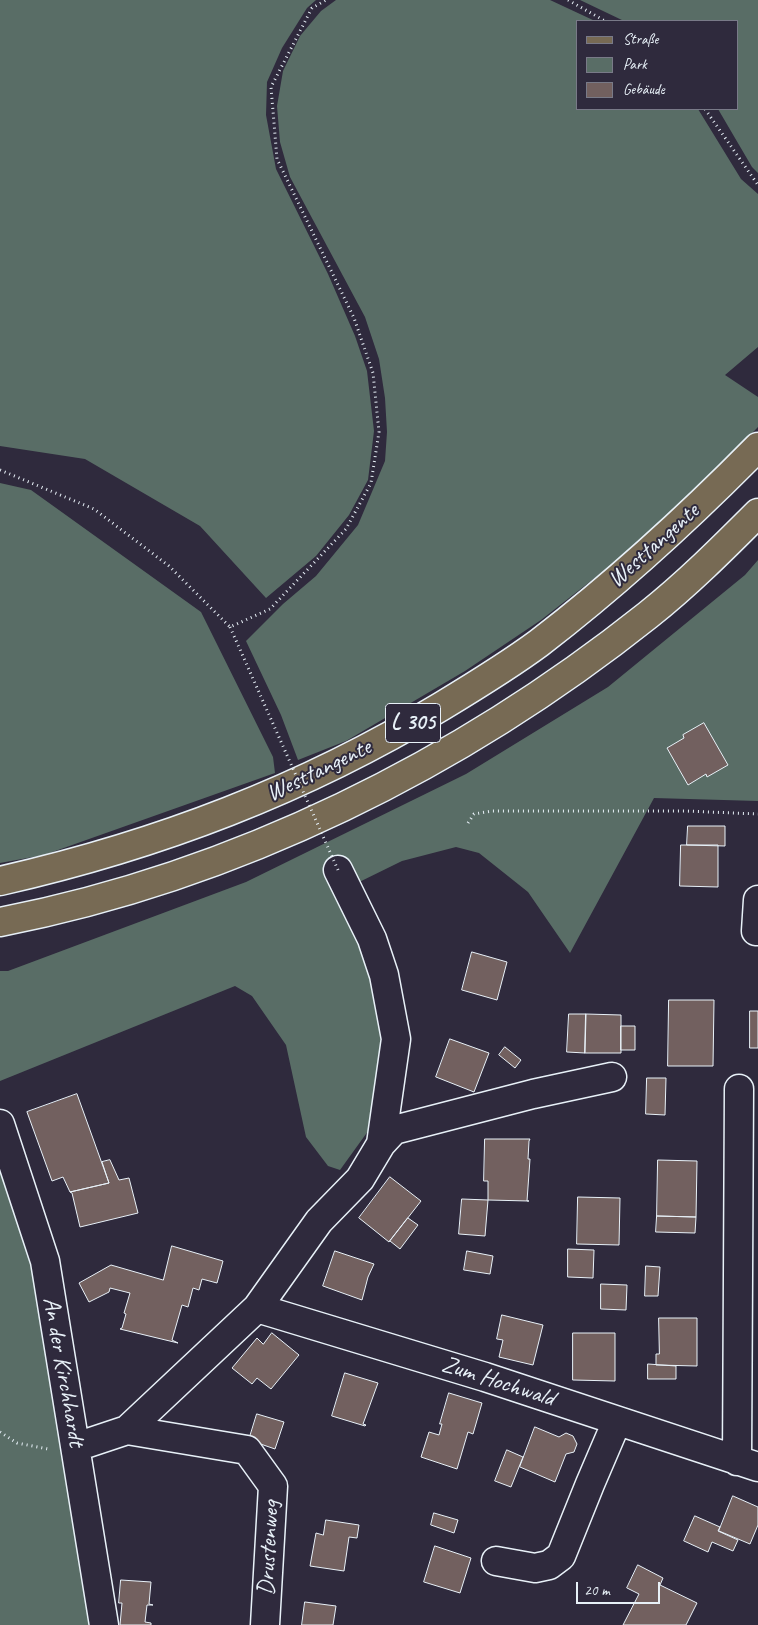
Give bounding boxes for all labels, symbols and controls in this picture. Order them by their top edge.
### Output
legend [576,20,738,110]
text: Straße [623,30,658,49]
text: Park [623,55,647,74]
text: Gebäude [623,80,665,99]
street label: Westtangente [602,498,706,594]
road number: L 305 [386,704,440,742]
street label: Westtangente [262,733,376,809]
street label: An der Kirchhardt [36,1295,90,1449]
street label: Zum Hochwald [438,1350,558,1414]
street label: Drustenweg [252,1500,286,1596]
scale bar [578,1572,662,1604]
text: 20 m [584,1581,610,1600]

